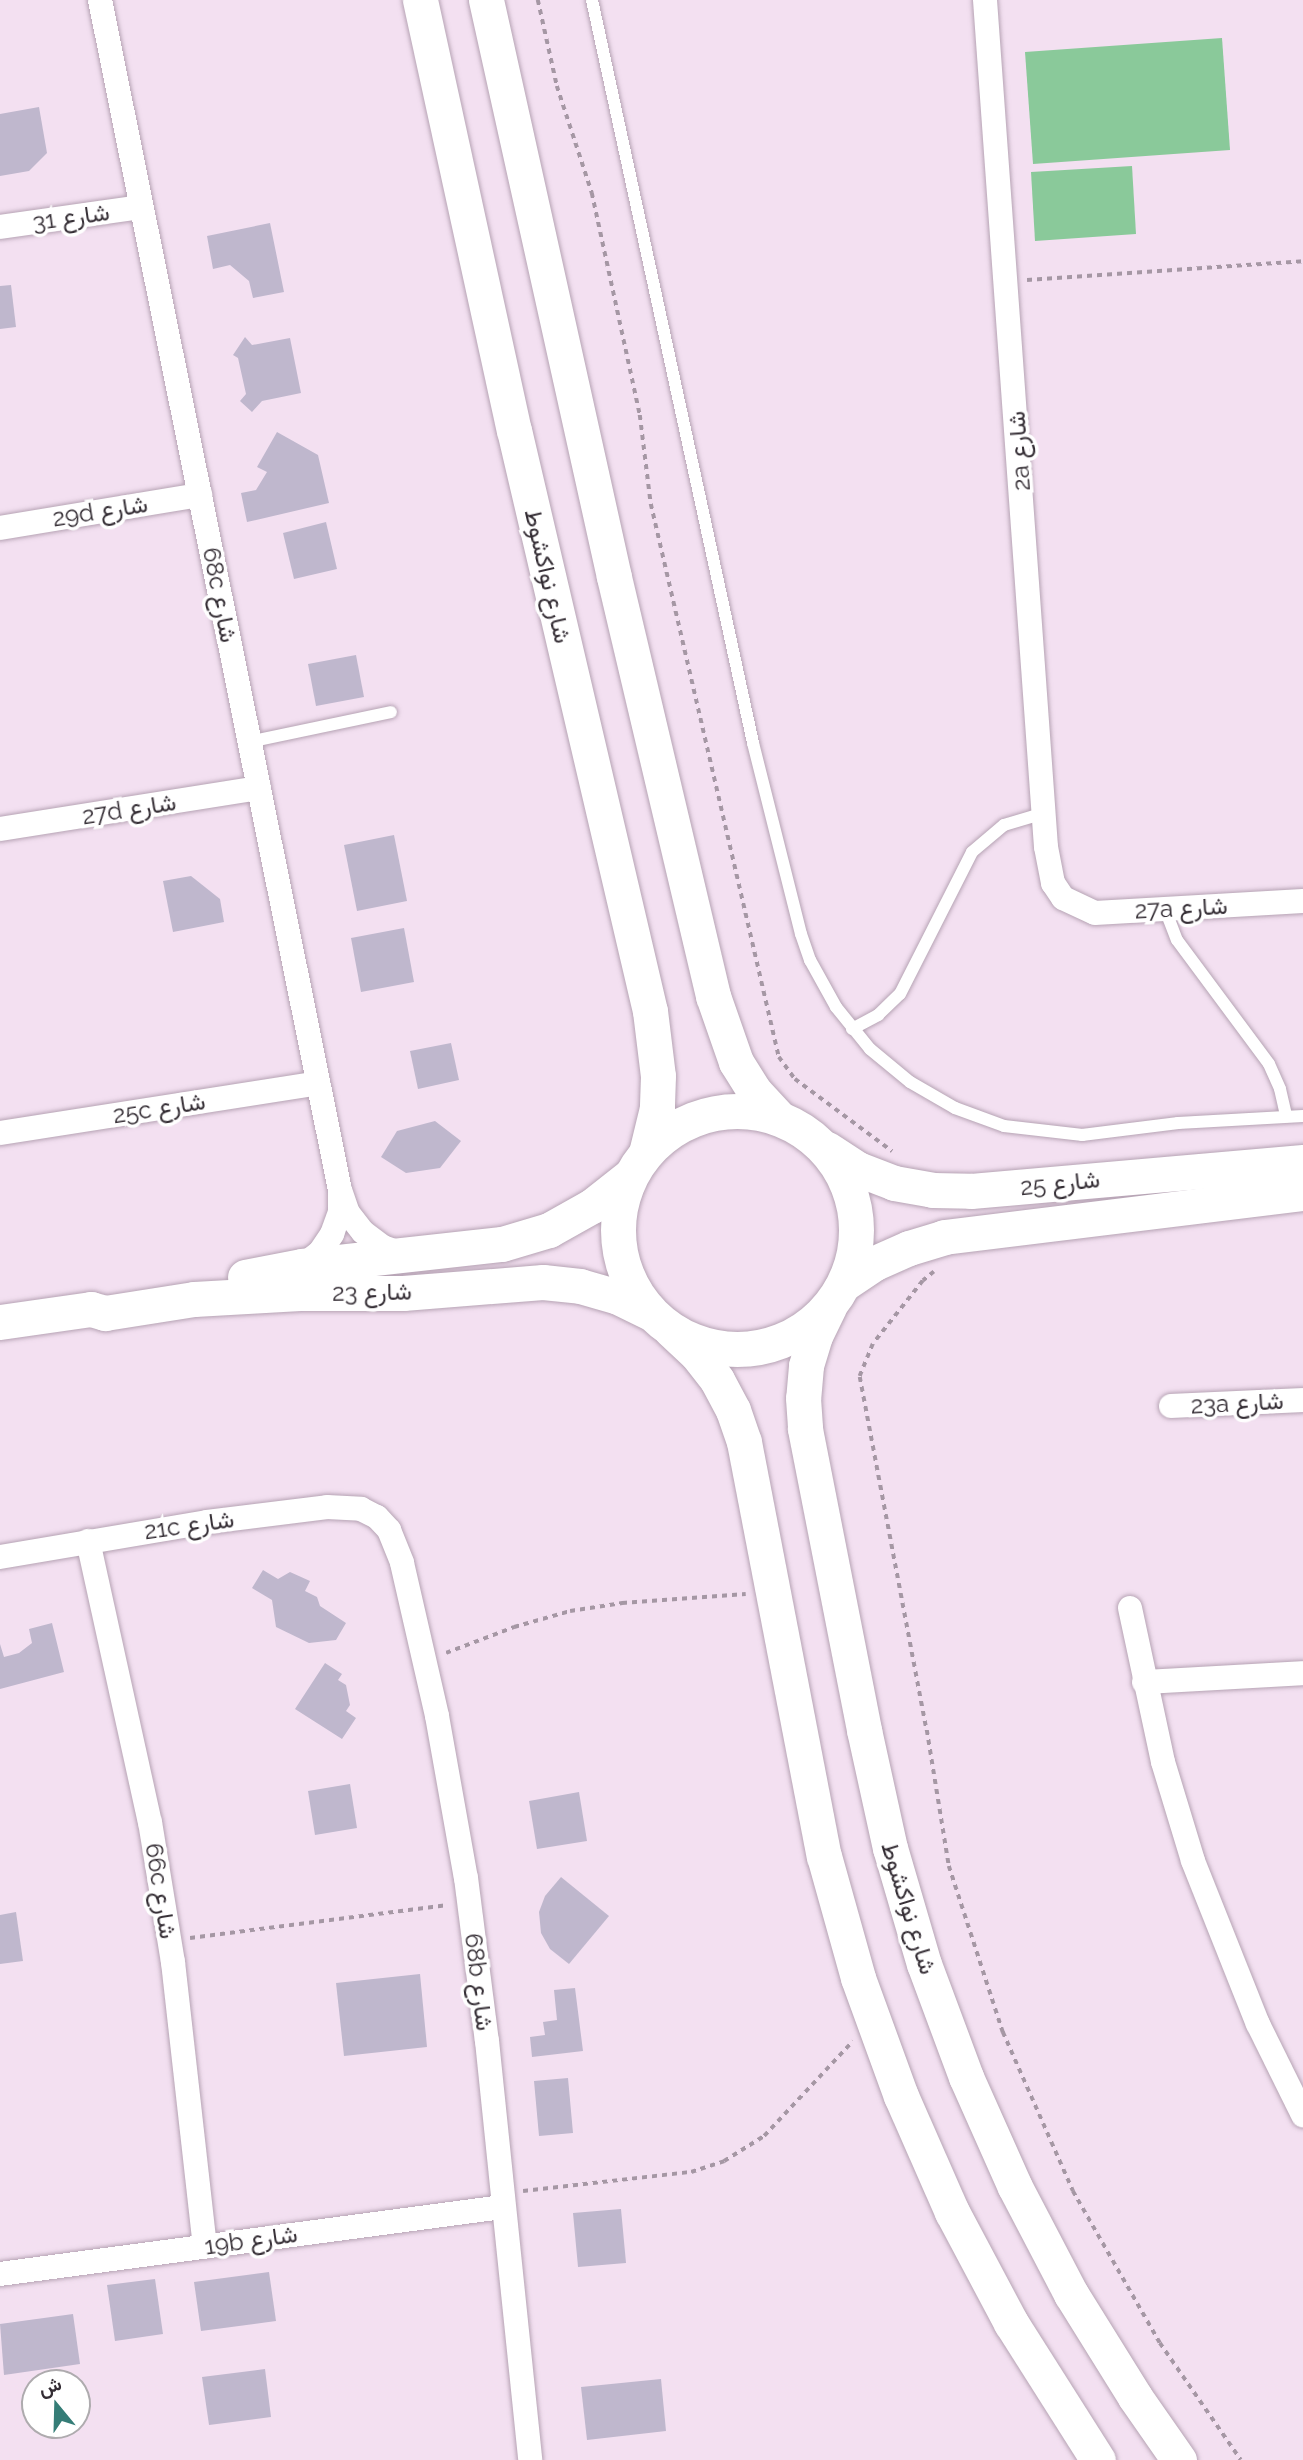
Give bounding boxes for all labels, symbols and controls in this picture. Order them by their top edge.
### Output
street label: شارع 31 [31,197,111,237]
street label: 2a شارع [1002,410,1036,492]
street label: 29d شارع [50,489,150,533]
street label: شارع نواكشوط [519,506,577,646]
street label: 68c شارع [197,545,243,645]
street label: 27d شارع [80,787,178,831]
street label: 27a شارع [1134,891,1228,925]
street label: 25c شارع [111,1086,207,1130]
street label: شارع 25 [1019,1164,1101,1202]
street label: شارع 23 [332,1277,412,1307]
street label: 23a شارع [1190,1386,1284,1420]
street label: 21c شارع [142,1504,236,1546]
street label: شارع نواكشوط [875,1838,943,1978]
street label: 66c شارع [139,1841,183,1941]
street label: 68b شارع [459,1932,499,2032]
street label: 19b شارع [203,2219,299,2261]
north arrow [21,2369,91,2439]
text: ش [35,2372,64,2400]

